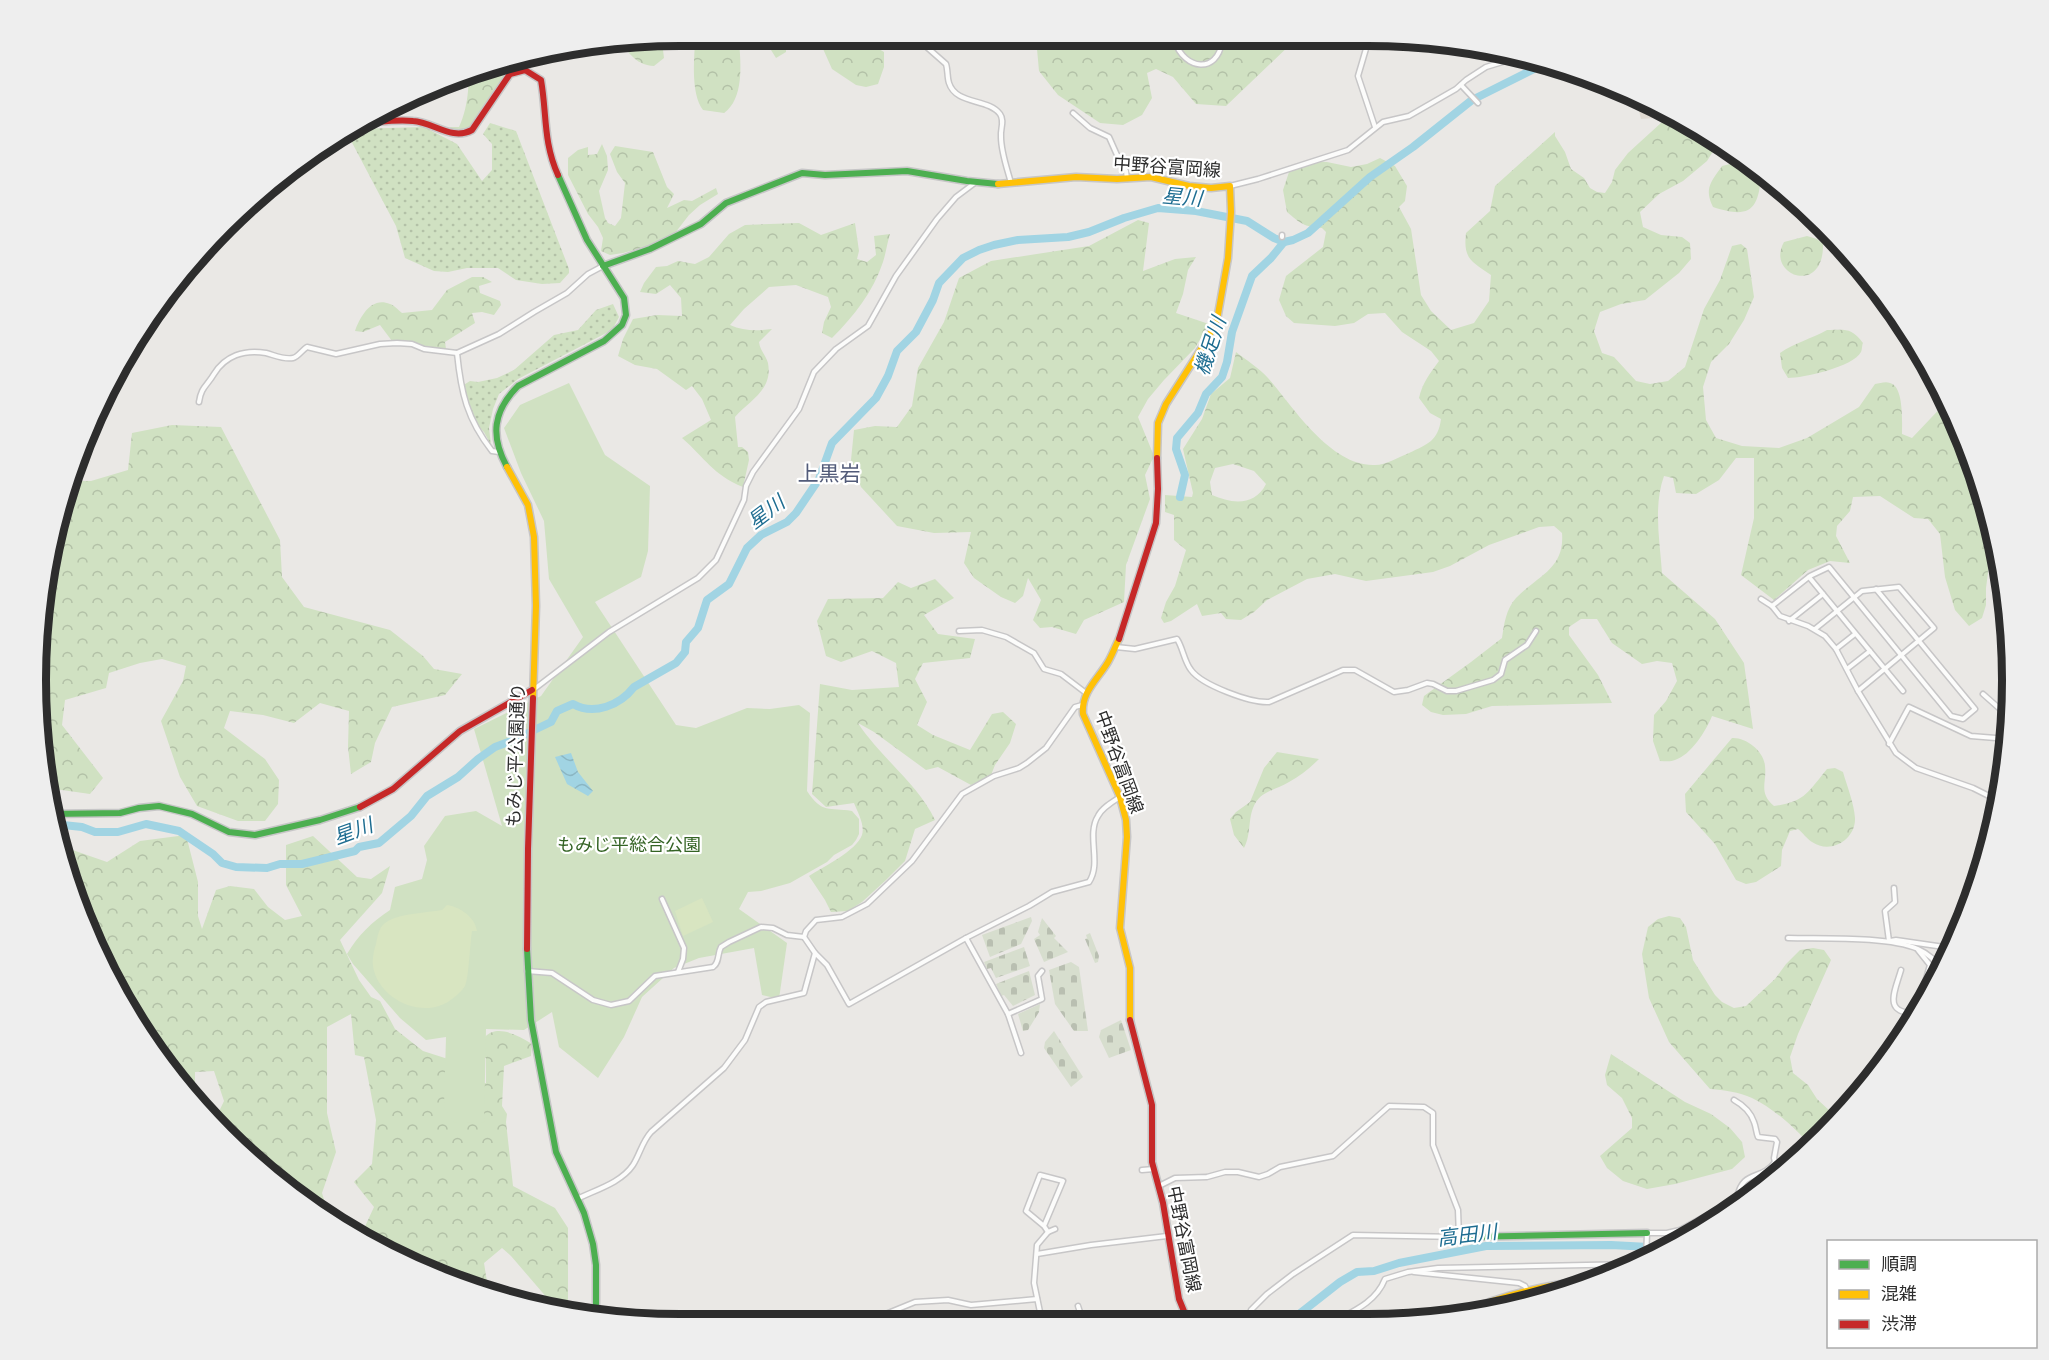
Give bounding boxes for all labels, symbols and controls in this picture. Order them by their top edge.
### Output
street label: 中野谷富岡線 [1112,151,1222,183]
water label: 星川 [1161,182,1205,213]
water label: 機足川 [1188,312,1233,379]
district label: 上黒岩 [798,460,861,488]
water label: 星川 [742,488,792,535]
street label: もみじ平公園通り [501,683,531,827]
street label: 中野谷富岡線 [1089,707,1149,817]
water label: 星川 [330,811,378,851]
park label: もみじ平総合公園 [557,833,701,857]
street label: 中野谷富岡線 [1162,1184,1206,1294]
water label: 高田川 [1436,1218,1500,1253]
legend [1827,1240,2037,1348]
text: 順調 [1881,1252,1917,1276]
text: 混雑 [1881,1282,1917,1306]
text: 渋滞 [1881,1312,1917,1336]

